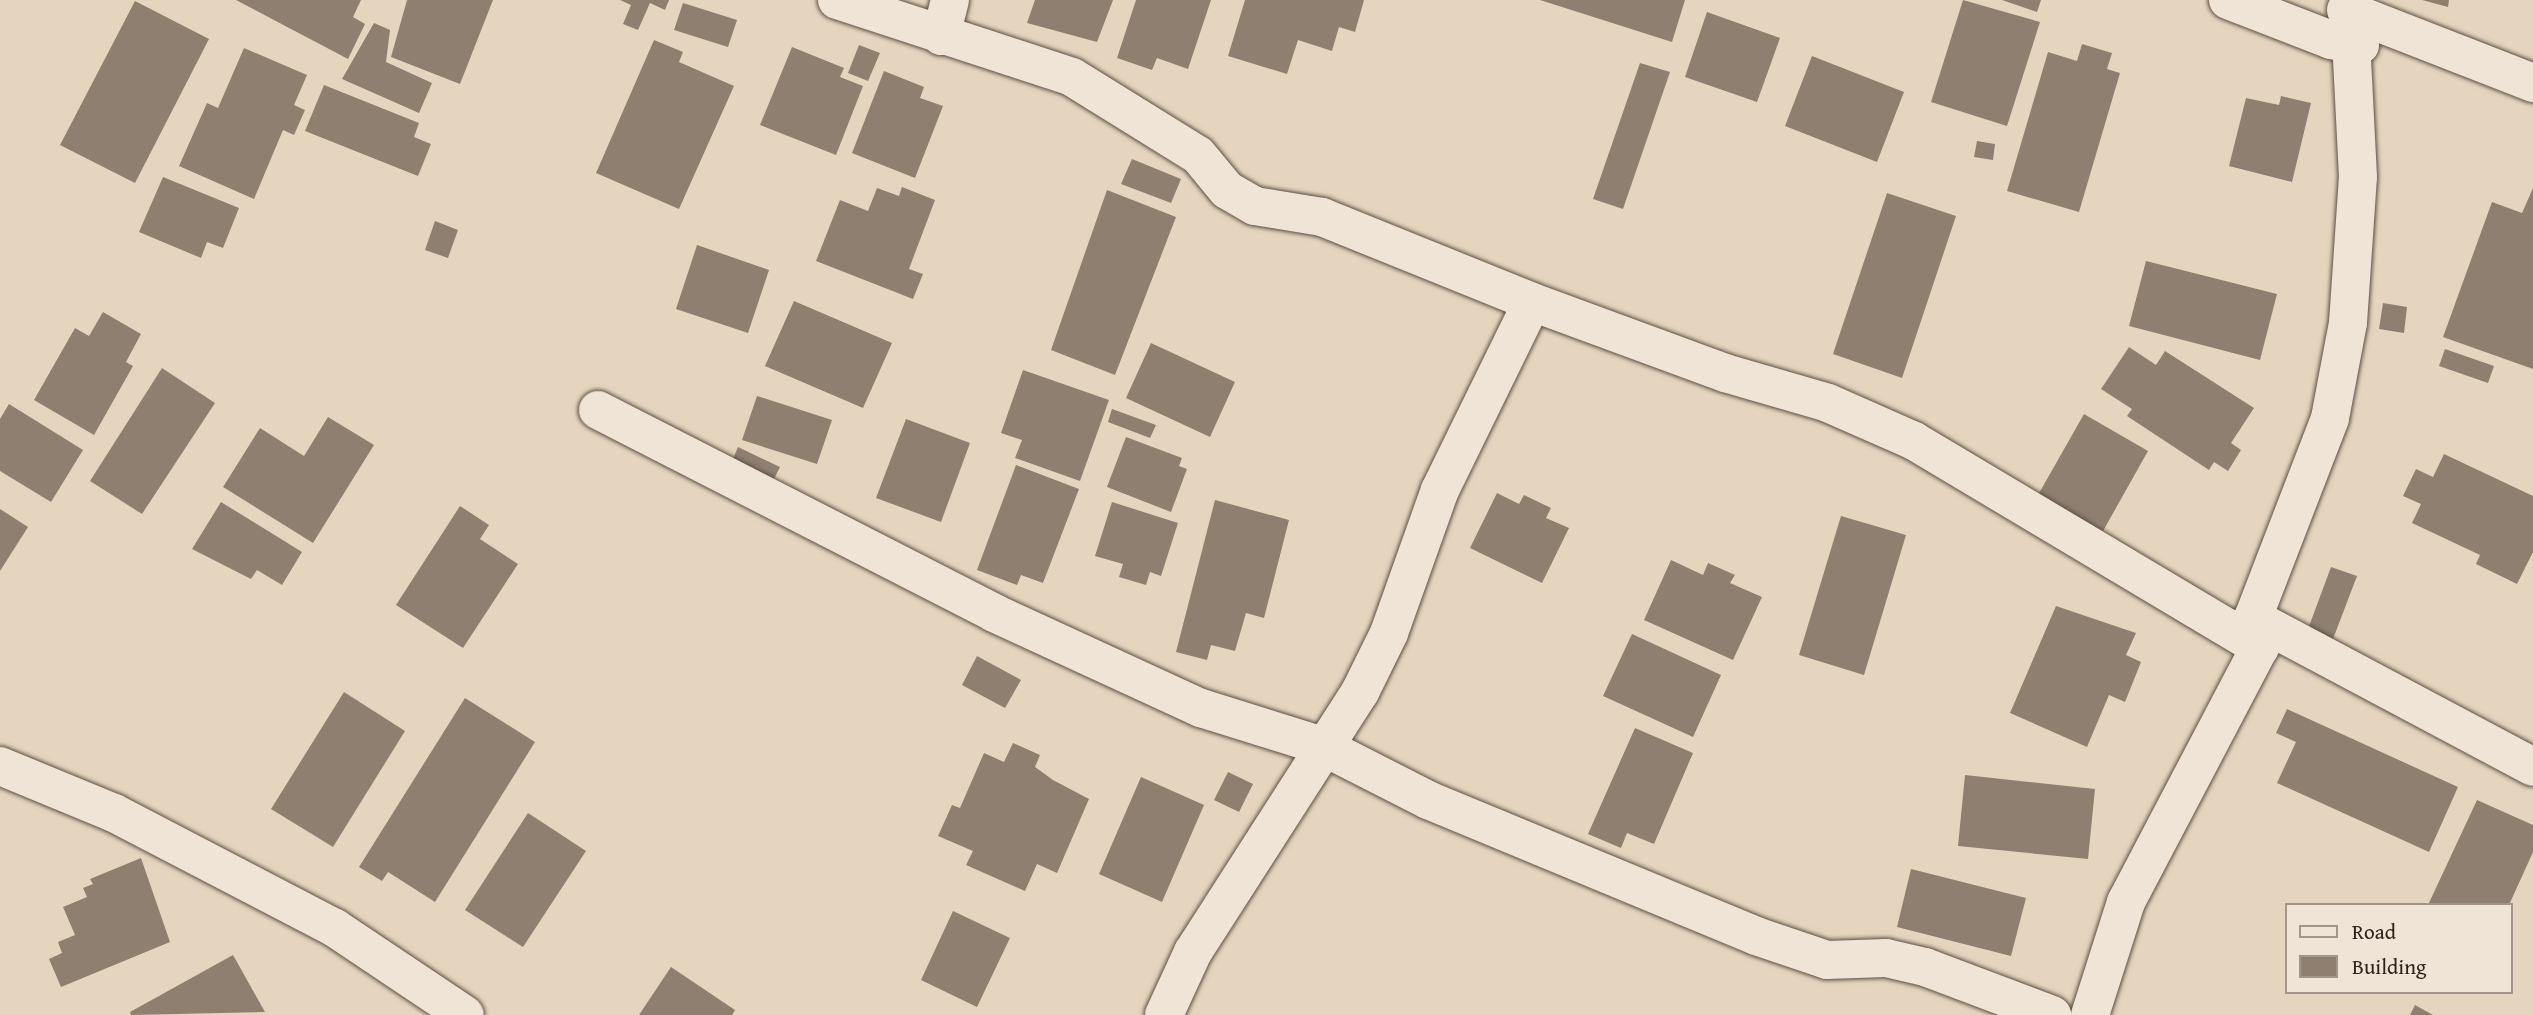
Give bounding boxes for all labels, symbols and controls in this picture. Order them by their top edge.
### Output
legend [2284,903,2512,994]
text: Road [2352,916,2396,947]
text: Building [2352,951,2426,982]

